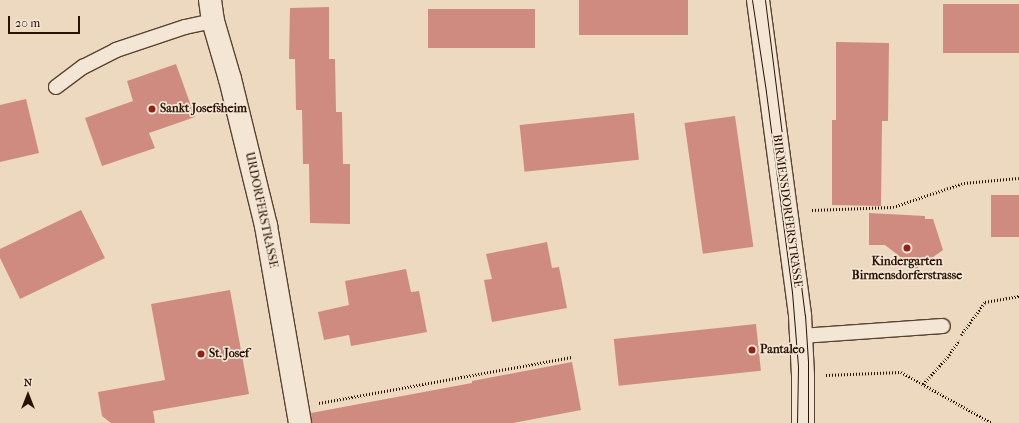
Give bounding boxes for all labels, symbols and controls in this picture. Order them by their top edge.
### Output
scale bar [10,8,82,34]
text: 20 m [15,16,40,30]
place label: Sankt Josefsheim [160,102,247,116]
marker: Sankt Josefsheim [147,104,157,114]
street label: BIRMENSDORFERSTRASSE [769,133,805,289]
street label: URDORFERSTRASSE [242,151,280,269]
marker: Kindergarten Birmensdorferstrasse [902,243,912,253]
place label: Kindergarten Birmensdorferstrasse [852,255,962,283]
place label: Pantaleo [760,343,805,357]
marker: Pantaleo [747,345,757,355]
place label: St. Josef [209,347,249,361]
marker: St. Josef [196,349,206,359]
north arrow [8,375,48,415]
text: N [24,376,32,389]

